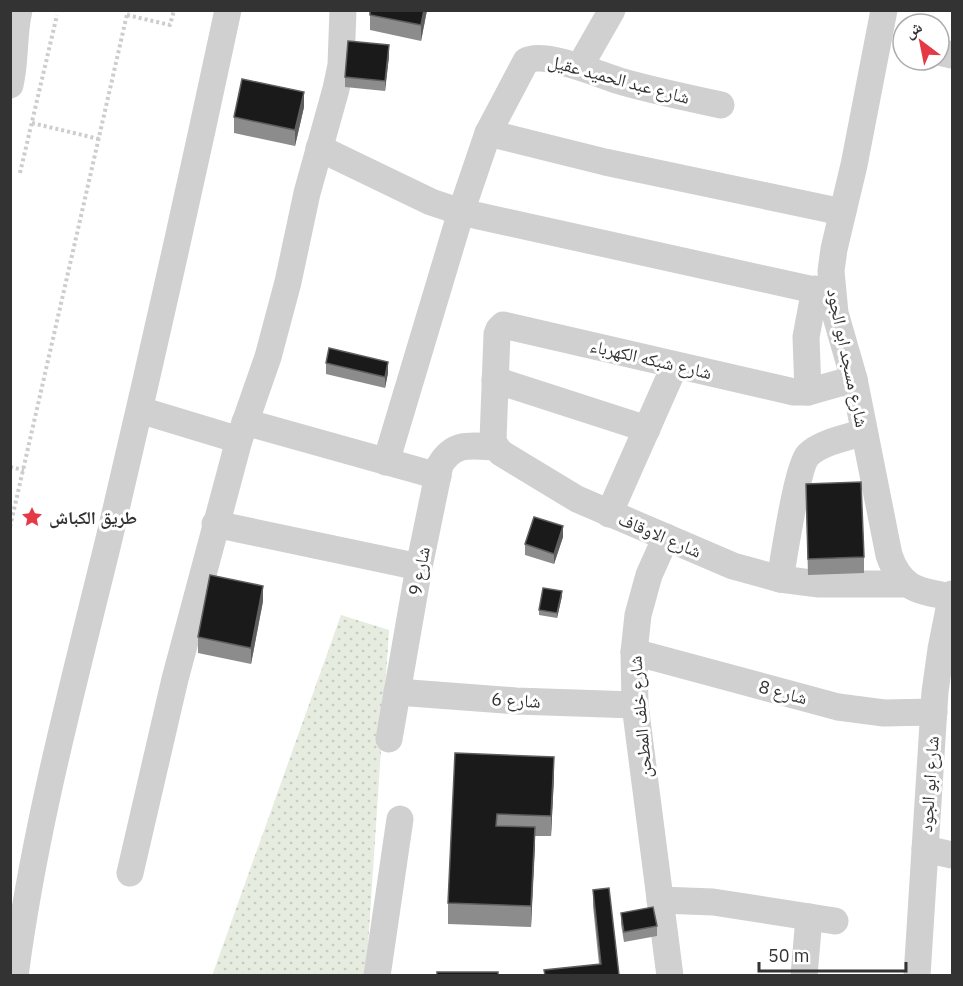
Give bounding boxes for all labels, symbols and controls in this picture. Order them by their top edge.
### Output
north arrow [891,12,951,72]
text: ش [901,16,926,42]
street label: شارع عبد الحميد عقيل [546,49,692,109]
street label: شارع مسجد ابو الجود [822,287,874,429]
street label: شارع شبكه الكهرباء [588,334,714,384]
place icon: طريق الكباش [20,505,44,529]
place label: طريق الكباش [49,506,137,529]
street label: شارع الاوقاف [615,507,705,563]
street label: شارع 9 [403,545,435,597]
street label: شارع خلف المطحن [623,655,657,779]
street label: شارع 8 [756,675,810,709]
street label: شارع 6 [491,687,541,713]
street label: شارع ابو الجود [914,735,944,833]
scale bar [759,935,906,973]
text: 50 m [768,944,810,967]

